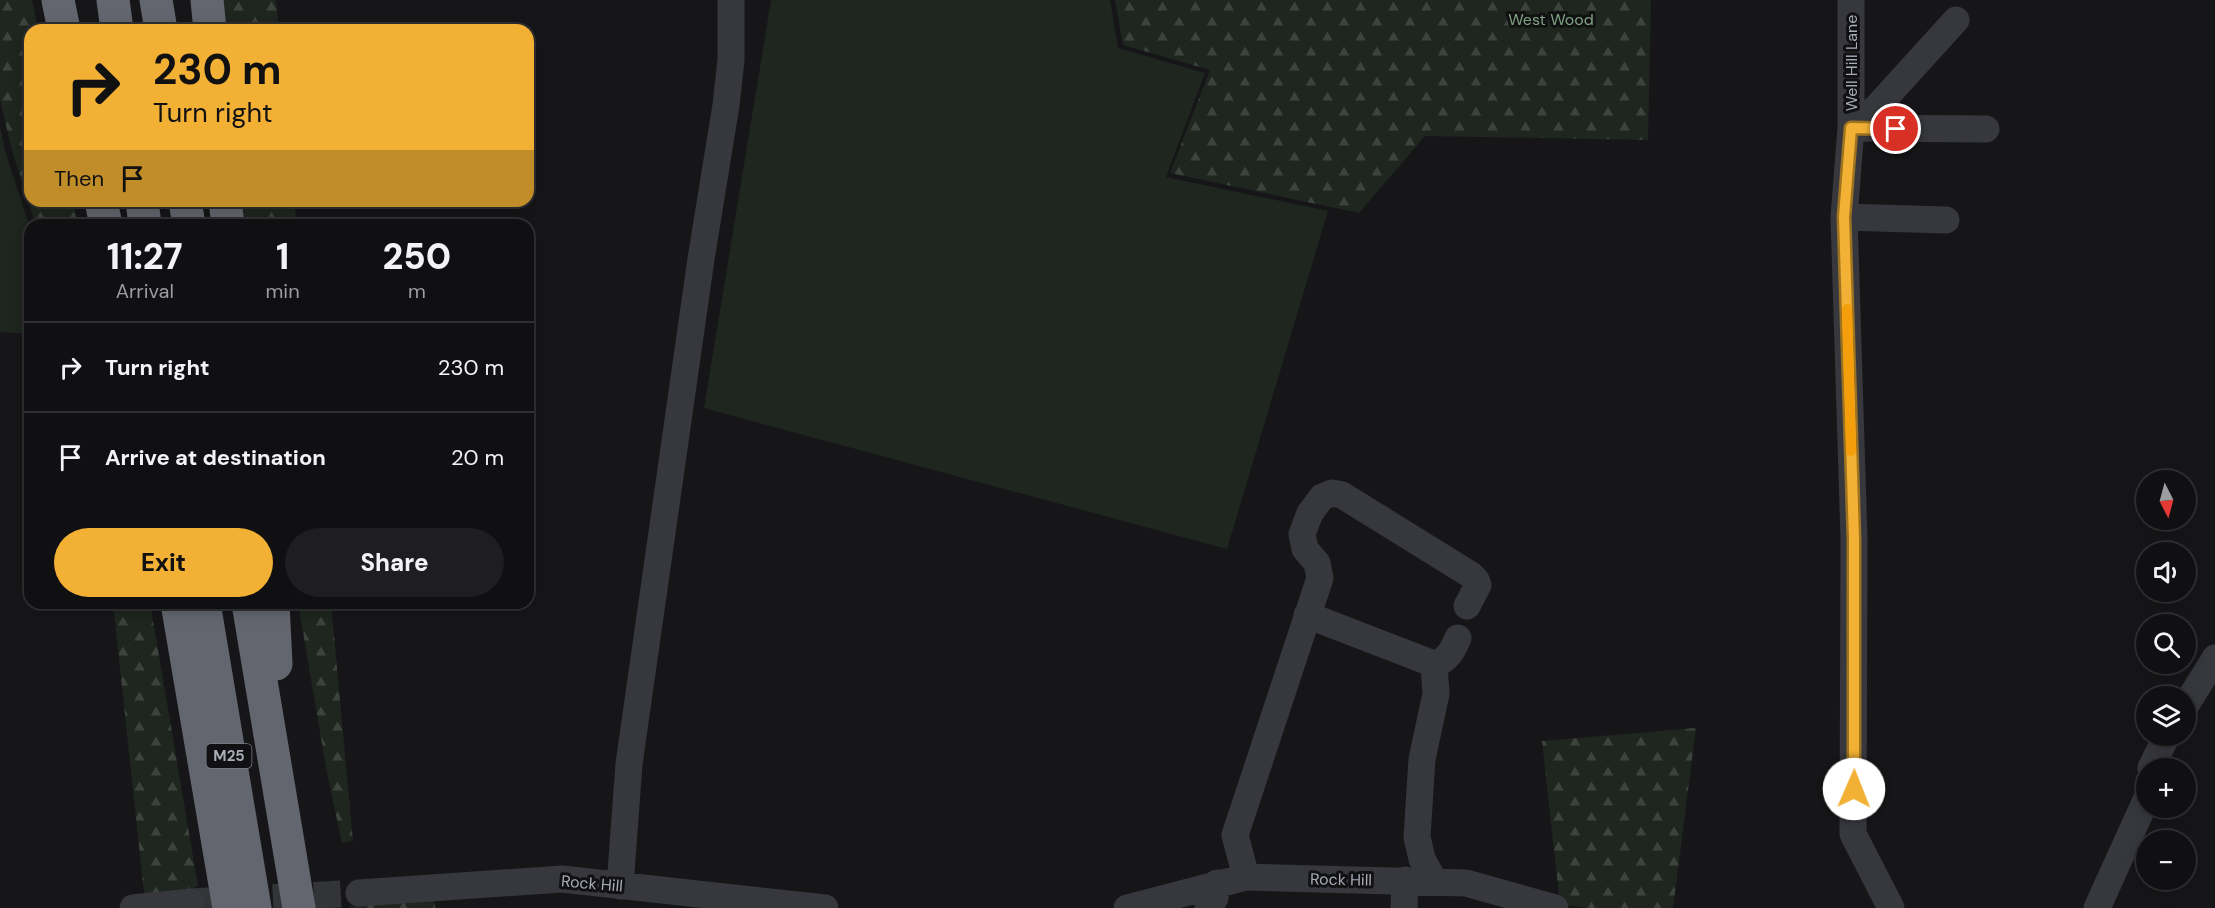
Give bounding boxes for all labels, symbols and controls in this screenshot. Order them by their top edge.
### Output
park label: West Wood [1508,9,1594,30]
street label: Well Hill Lane [1841,15,1862,111]
text: 230 m [153,42,282,97]
icon: right [54,48,132,126]
text: Turn right [153,95,273,130]
pin [1870,103,1921,154]
icon: arrive [1879,112,1912,145]
icon: arrive [116,162,149,195]
text: Then [54,164,104,193]
text: 11:27 [107,233,183,280]
text: 1 [276,233,289,280]
text: 250 [383,233,451,280]
text: Arrival [116,278,174,304]
text: min [266,278,300,304]
text: m [408,278,426,304]
icon: right [54,351,87,384]
text: Turn right [105,353,210,382]
text: 230 m [438,353,504,382]
icon: arrive [54,441,87,474]
text: Arrive at destination [105,443,326,472]
text: 20 m [451,443,504,472]
north arrow [2136,470,2196,530]
map controls [2136,470,2196,890]
button: Exit [54,528,273,597]
button: Share [285,528,504,597]
button: sound [2136,542,2196,602]
button: search [2136,614,2196,674]
button: layers [2136,686,2196,746]
road number: M25 [206,744,252,768]
position arrow [1822,757,1886,821]
button: + [2136,758,2196,818]
button: − [2136,830,2196,890]
street label: Rock Hill [1310,868,1372,891]
street label: Rock Hill [560,870,624,897]

